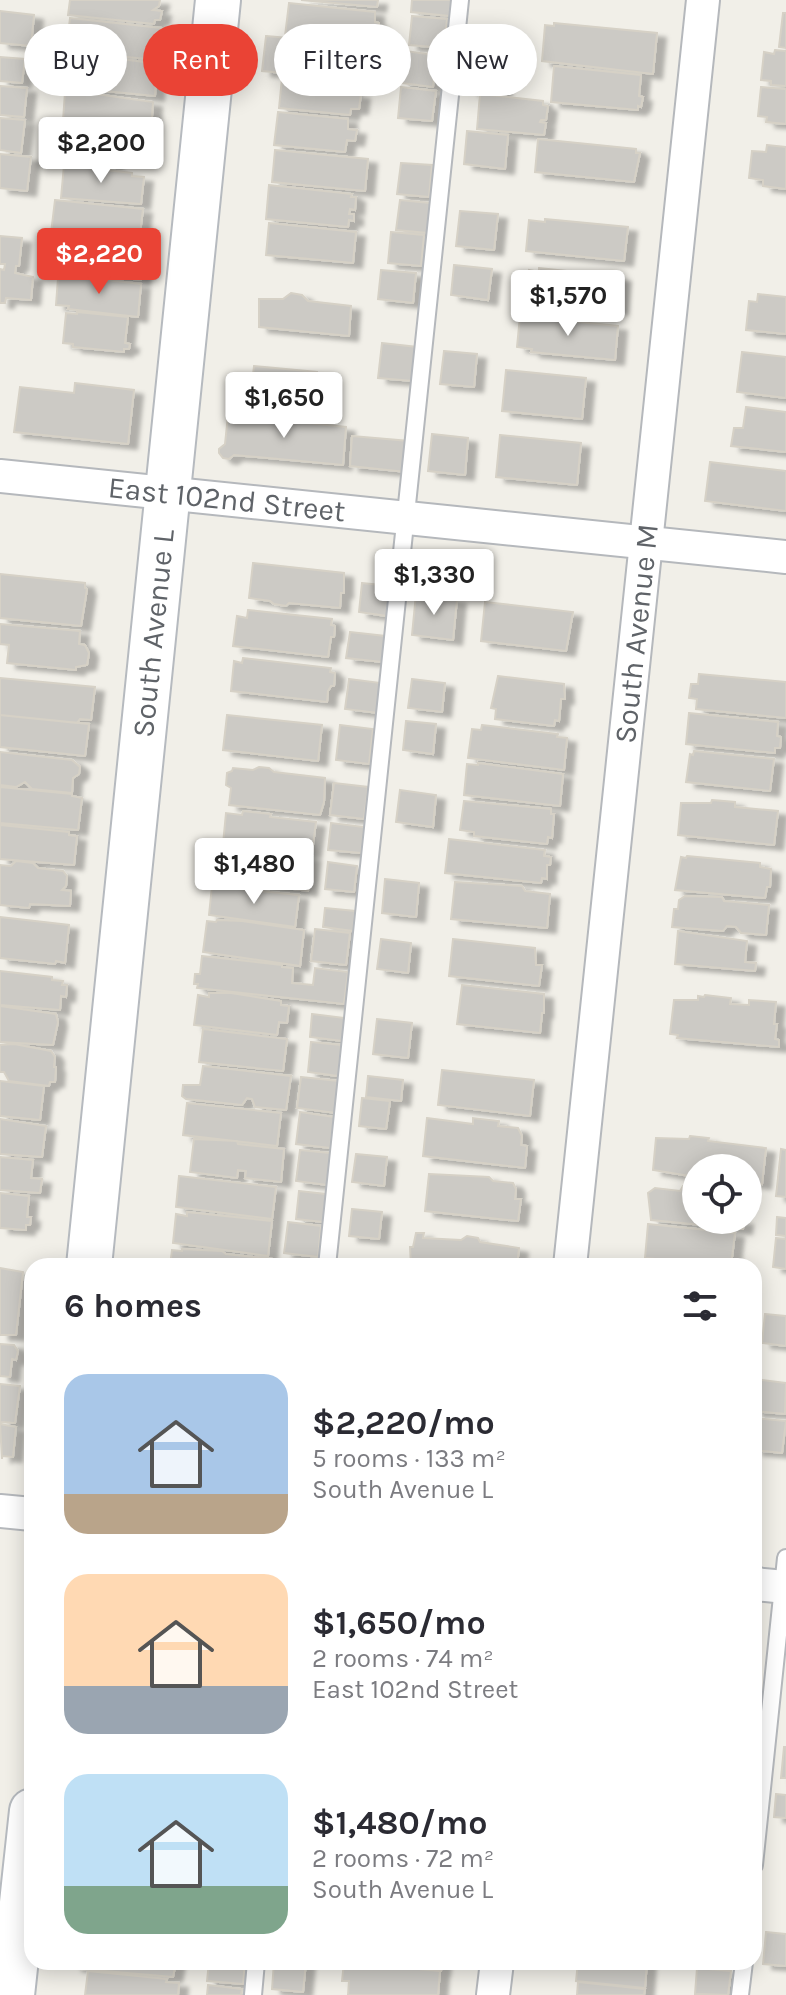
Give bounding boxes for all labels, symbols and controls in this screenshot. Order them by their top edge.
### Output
chip: Buy [24,24,127,96]
chip: Rent [143,24,258,96]
chip: Filters [274,24,411,96]
chip: New [427,24,537,96]
pin: $2,200 [36,117,166,185]
text: $2,200 [57,127,145,158]
pin: $2,220 [34,228,164,296]
text: $2,220 [55,238,143,269]
pin: $1,570 [503,270,633,338]
text: $1,570 [529,280,607,311]
pin: $1,650 [219,372,349,440]
text: $1,650 [243,382,325,413]
street label: East 102nd Street [107,469,347,529]
street label: South Avenue M [607,522,666,745]
street label: South Avenue L [125,527,182,739]
pin: $1,330 [369,549,499,617]
text: $1,330 [393,559,475,590]
pin: $1,480 [189,838,319,906]
text: $1,480 [213,848,295,879]
map controls [682,1154,762,1234]
button: locate [682,1154,762,1234]
icon: filters [678,1284,722,1328]
text: 6 homes [64,1286,202,1326]
text: $2,220/mo [312,1403,495,1443]
icon: home [128,1406,224,1502]
text: 5 rooms · 133 m² [312,1443,506,1474]
text: South Avenue L [312,1474,493,1505]
text: $1,650/mo [312,1603,486,1643]
icon: home [128,1606,224,1702]
text: 2 rooms · 74 m² [312,1643,494,1674]
text: East 102nd Street [312,1674,518,1705]
text: $1,480/mo [312,1803,487,1843]
icon: home [128,1806,224,1902]
text: 2 rooms · 72 m² [312,1843,494,1874]
text: South Avenue L [312,1874,493,1905]

